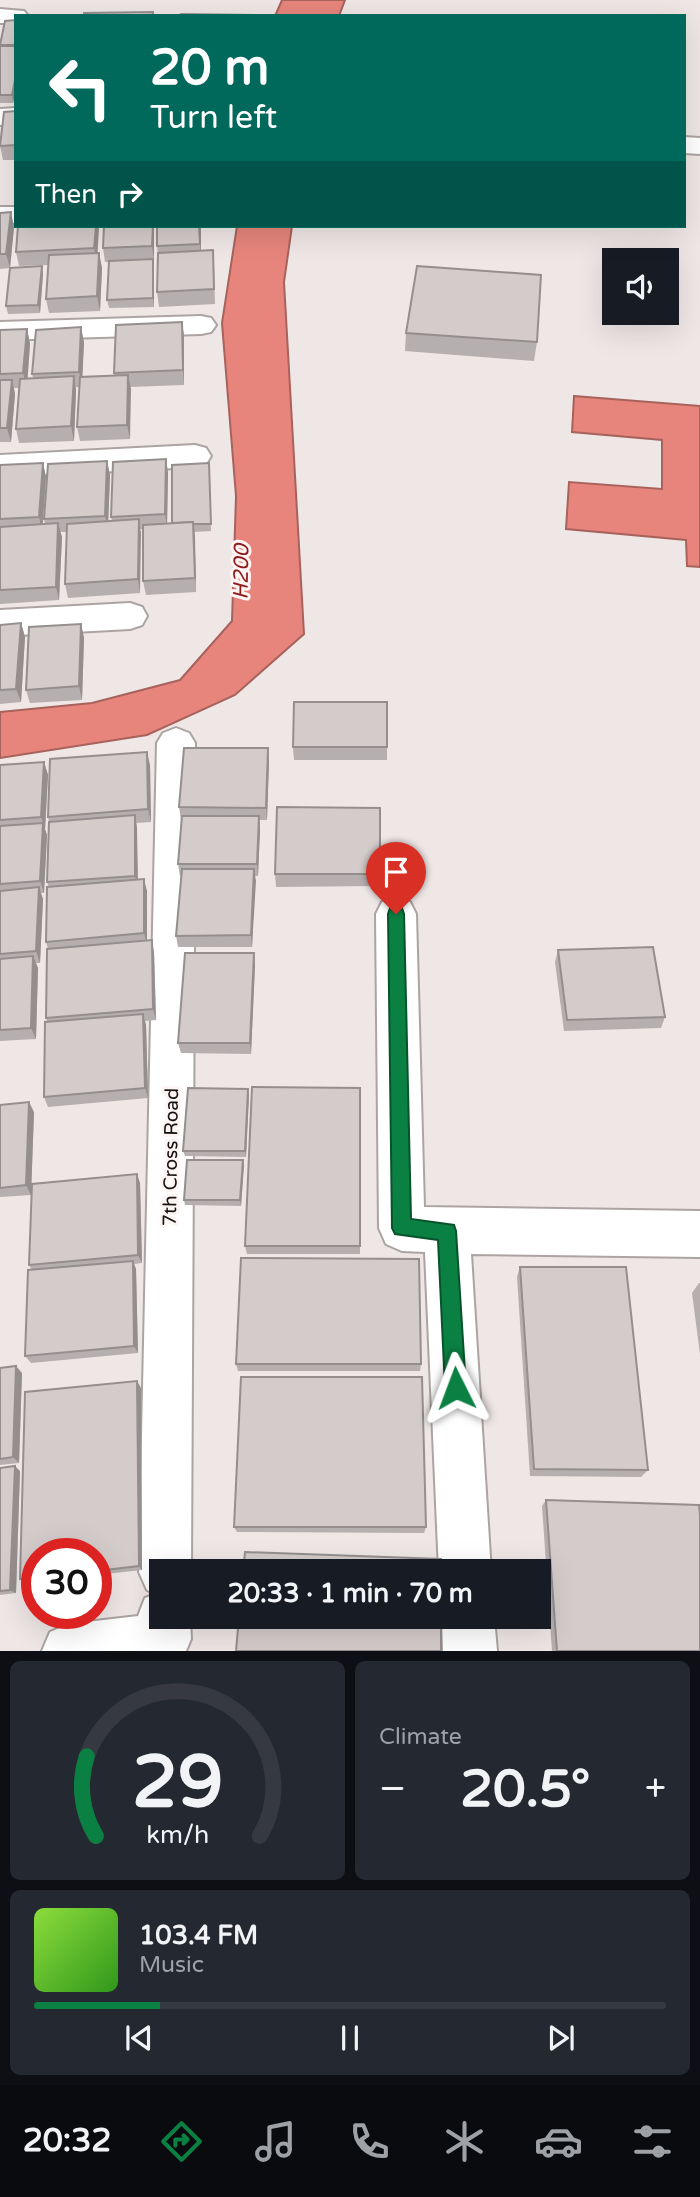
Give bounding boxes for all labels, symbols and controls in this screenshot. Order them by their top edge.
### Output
text: 20 m [150,39,269,98]
icon: left [35,42,126,133]
text: Turn left [150,99,277,137]
icon: right [111,175,149,213]
text: Then [35,179,97,210]
map controls [602,248,679,325]
button: sound [602,248,679,325]
water label: H200 [229,542,255,600]
pin [366,842,426,914]
icon: arrive [377,853,415,891]
street label: 7th Cross Road [159,1088,183,1226]
position arrow [419,1351,493,1425]
speed limit sign: 30 [21,1538,112,1629]
text: 20:33 · 1 min · 70 m [227,1578,473,1609]
text: Climate [379,1723,462,1751]
text: 29 [132,1740,223,1828]
text: 20.5° [460,1758,590,1821]
text: − [379,1766,406,1812]
text: + [645,1766,666,1812]
text: km/h [146,1820,209,1850]
text: 103.4 FM [139,1920,258,1951]
text: Music [139,1951,204,1979]
icon: previous [120,2019,158,2057]
icon: pause [331,2019,369,2057]
icon: next [542,2019,580,2057]
icon: directions [157,2117,206,2166]
icon: music [251,2117,300,2166]
icon: phone [345,2117,394,2166]
icon: climate [440,2117,489,2166]
icon: car [534,2117,583,2166]
icon: filters [628,2117,677,2166]
text: 20:32 [23,2122,111,2160]

